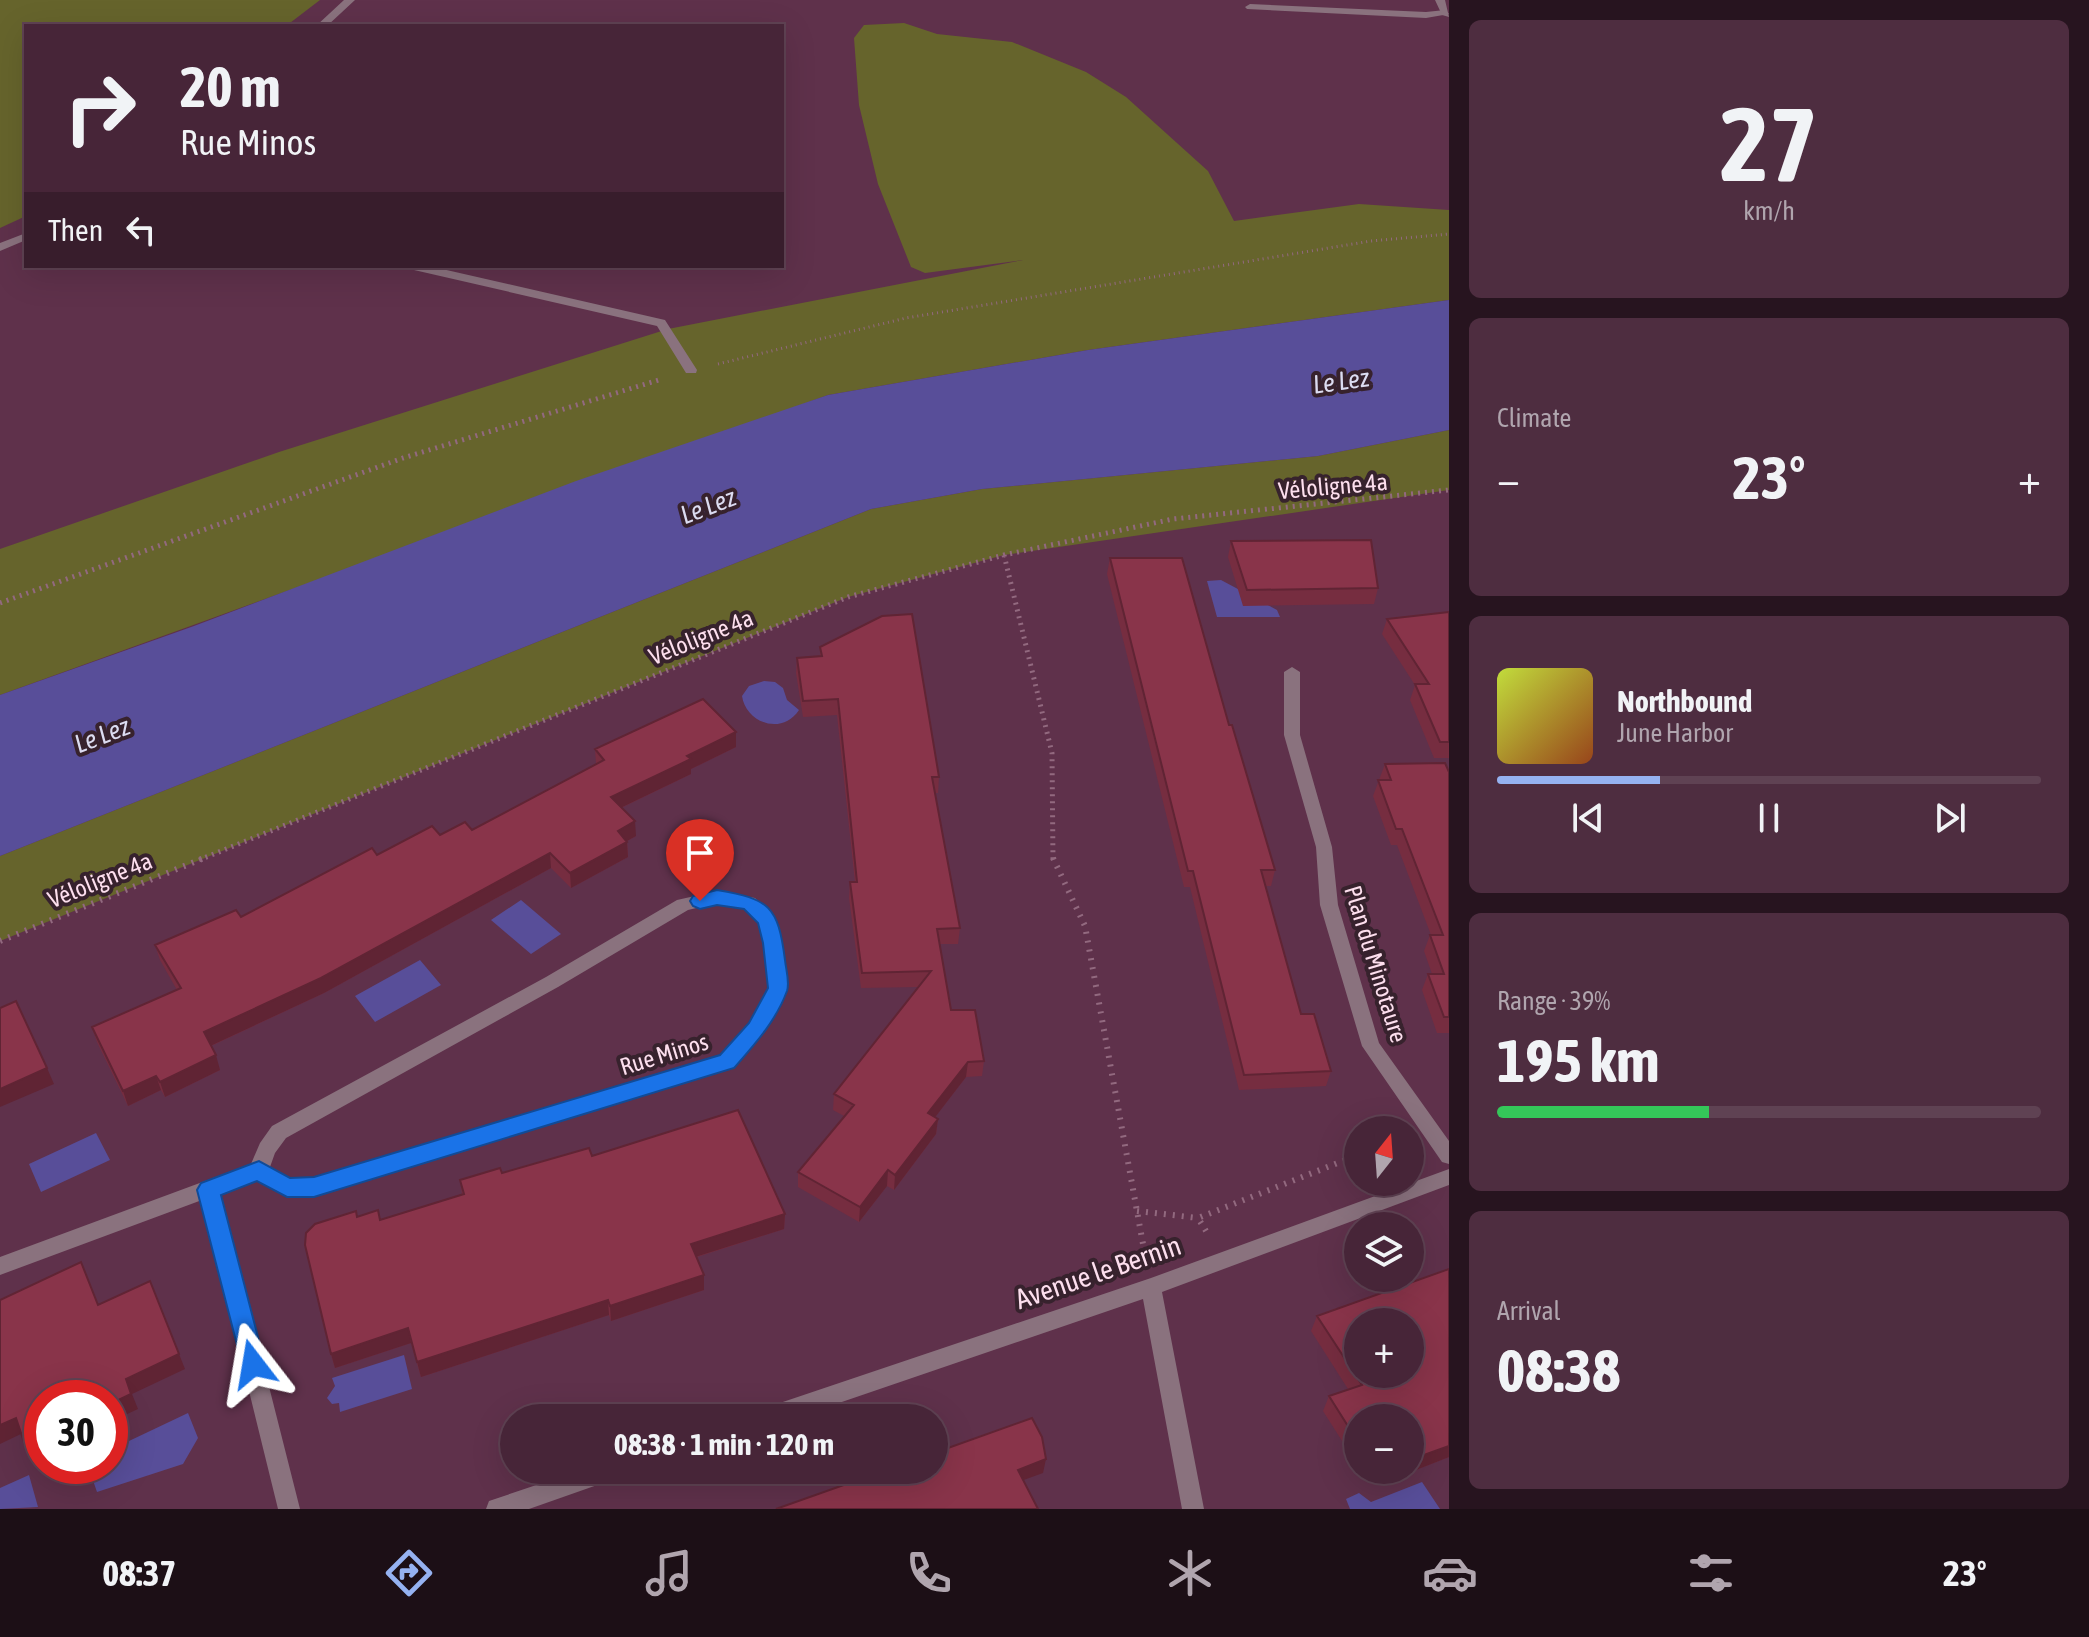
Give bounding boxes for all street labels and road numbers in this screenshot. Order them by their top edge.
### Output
street label: Véloligne 4a [1277,468,1389,504]
street label: Véloligne 4a [645,604,757,670]
street label: Véloligne 4a [44,847,156,913]
street label: Plan du Minotaure [1339,882,1413,1046]
street label: Rue Minos [617,1028,711,1080]
street label: Avenue le Bernin [1011,1229,1185,1315]

